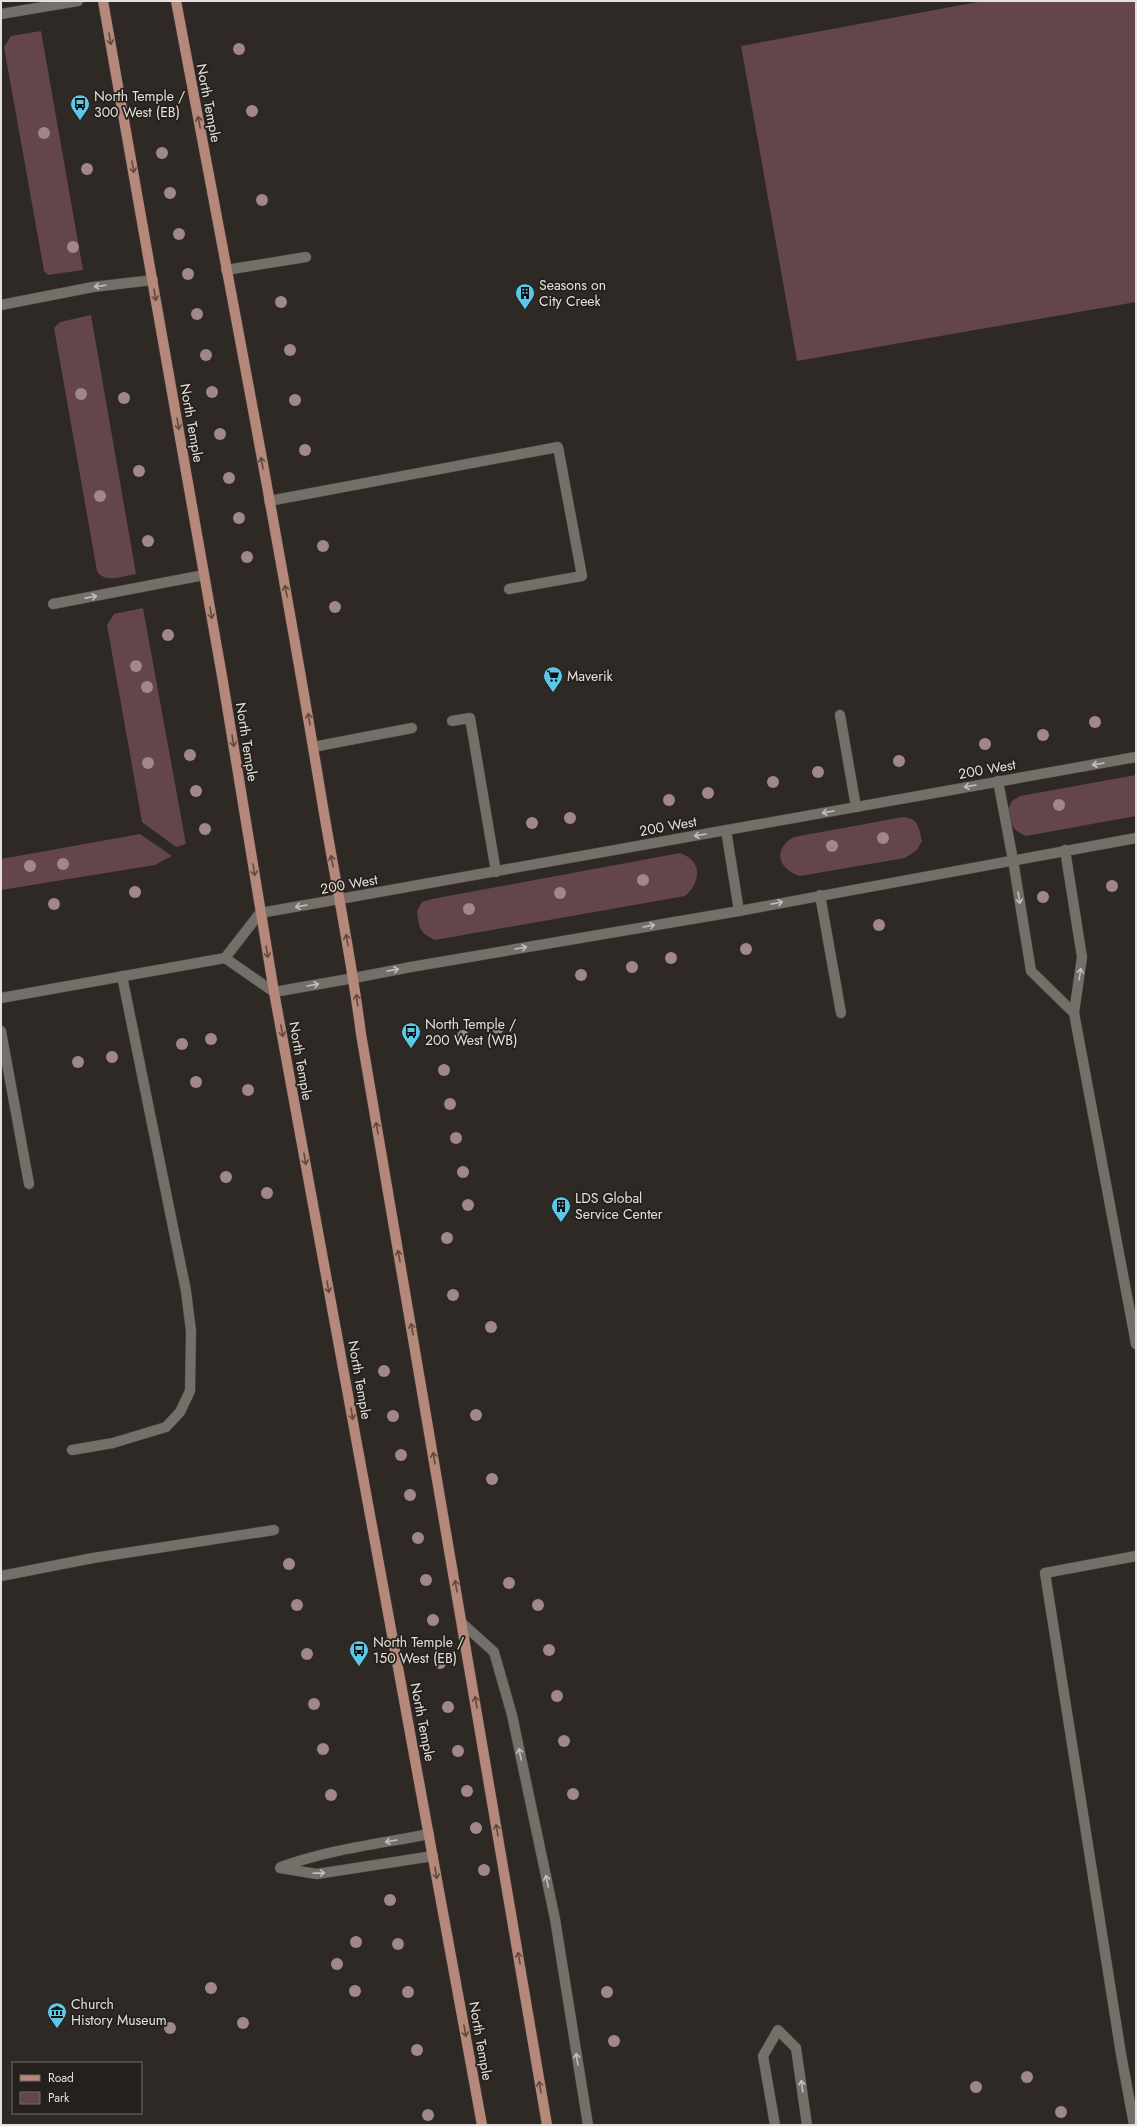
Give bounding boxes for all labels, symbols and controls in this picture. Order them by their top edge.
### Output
one-way arrow [106,33,114,46]
street label: North Temple [192,62,226,144]
place label: North Temple / 300 West (EB) [94,86,185,122]
bus stop icon: North Temple / 300 West (EB) [69,93,91,121]
one-way arrow [194,116,202,129]
one-way arrow [129,161,137,174]
place label: Seasons on City Creek [539,275,606,311]
building icon: Seasons on City Creek [514,282,536,310]
one-way arrow [94,283,107,290]
one-way arrow [151,289,159,302]
street label: North Temple [175,382,209,464]
one-way arrow [174,417,182,430]
one-way arrow [258,457,266,470]
one-way arrow [282,585,290,598]
one-way arrow [84,593,97,601]
one-way arrow [207,606,215,619]
supermarket icon: Maverik [542,665,564,693]
place label: Maverik [567,666,614,686]
street label: North Temple [231,701,263,783]
one-way arrow [304,713,312,726]
one-way arrow [229,734,237,747]
street label: 200 West [957,754,1018,784]
one-way arrow [1091,760,1104,768]
one-way arrow [963,783,976,791]
one-way arrow [822,808,835,816]
street label: 200 West [638,811,699,841]
one-way arrow [694,831,707,839]
one-way arrow [328,855,336,868]
one-way arrow [250,863,258,876]
street label: 200 West [319,869,380,899]
one-way arrow [1016,891,1024,904]
one-way arrow [770,899,783,907]
one-way arrow [295,902,308,910]
one-way arrow [642,922,655,930]
one-way arrow [343,933,351,946]
one-way arrow [514,944,527,952]
one-way arrow [263,945,271,958]
one-way arrow [386,966,399,974]
one-way arrow [1076,968,1084,981]
one-way arrow [306,981,319,989]
one-way arrow [353,994,361,1007]
place label: North Temple / 200 West (WB) [425,1014,517,1050]
street label: North Temple [284,1020,318,1102]
bus stop icon: North Temple / 200 West (WB) [400,1021,422,1049]
one-way arrow [278,1024,286,1037]
one-way arrow [373,1122,381,1135]
one-way arrow [301,1152,309,1165]
place label: LDS Global Service Center [575,1188,663,1224]
building icon: LDS Global Service Center [550,1195,572,1223]
one-way arrow [395,1250,403,1263]
one-way arrow [325,1280,333,1293]
one-way arrow [408,1323,416,1336]
street label: North Temple [343,1339,377,1421]
one-way arrow [348,1408,356,1421]
one-way arrow [430,1451,438,1464]
one-way arrow [452,1580,460,1593]
place label: North Temple / 150 West (EB) [373,1632,464,1668]
bus stop icon: North Temple / 150 West (EB) [348,1639,370,1667]
street label: North Temple [406,1681,440,1763]
one-way arrow [472,1696,480,1709]
one-way arrow [515,1748,523,1761]
one-way arrow [493,1824,501,1837]
one-way arrow [385,1838,398,1846]
one-way arrow [432,1866,440,1879]
one-way arrow [312,1869,325,1876]
one-way arrow [543,1875,551,1888]
one-way arrow [515,1952,523,1965]
place label: Church History Museum [71,1994,167,2030]
street label: North Temple [464,2000,498,2082]
museum icon: Church History Museum [46,2001,68,2029]
one-way arrow [461,2024,469,2037]
one-way arrow [573,2053,581,2066]
legend [12,2062,142,2114]
text: Road [48,2069,74,2087]
one-way arrow [536,2080,544,2093]
one-way arrow [797,2080,805,2093]
text: Park [48,2089,70,2107]

